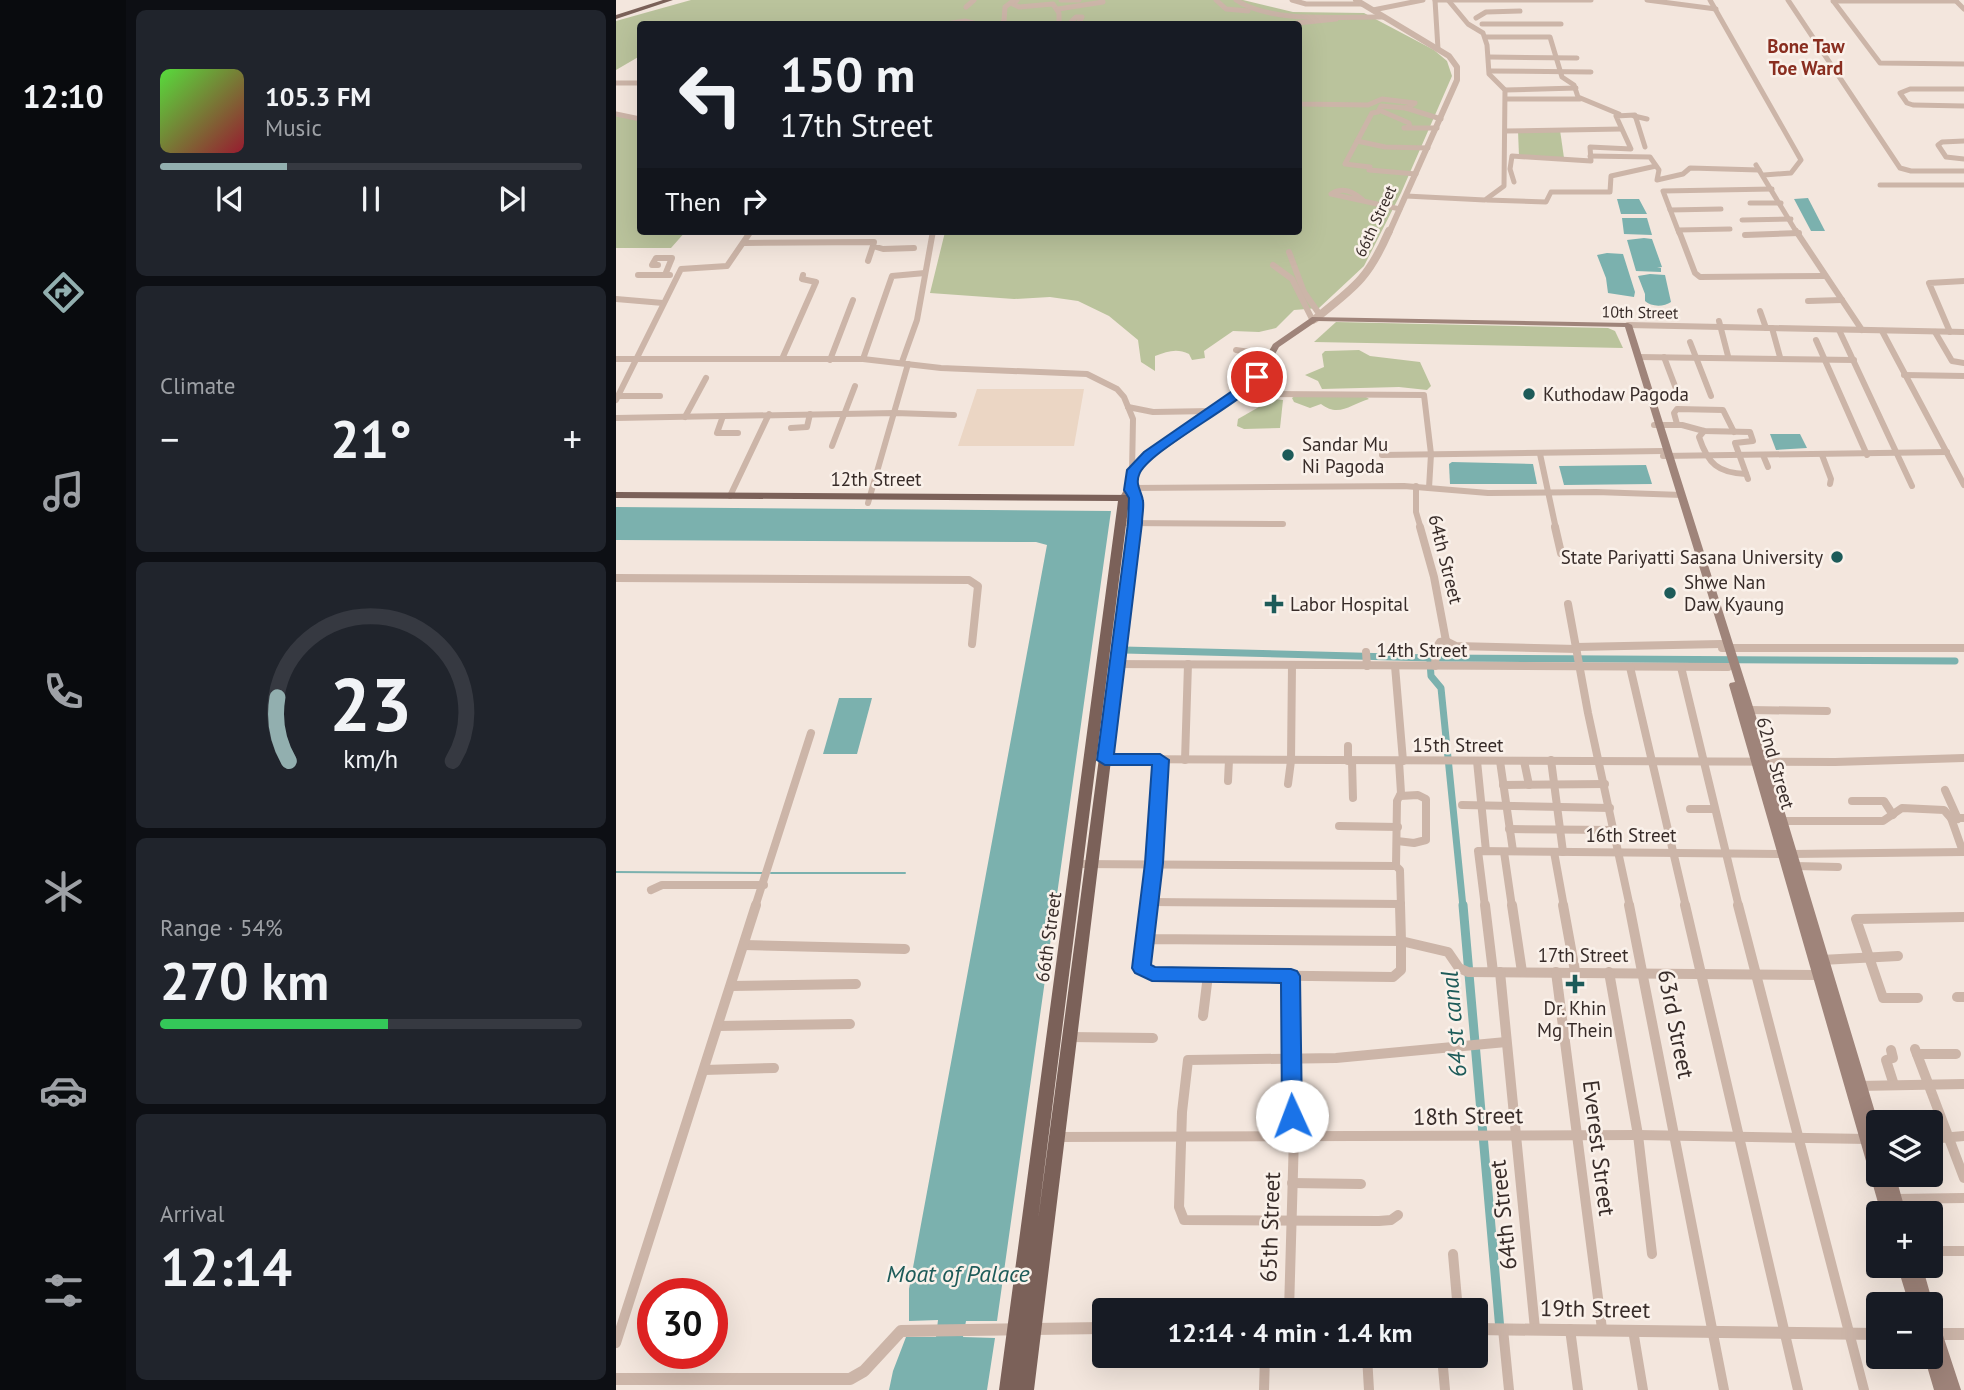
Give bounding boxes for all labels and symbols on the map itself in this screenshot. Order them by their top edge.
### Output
district label: Bone Taw Toe Ward [1767,34,1845,80]
street label: 66th Street [1350,181,1401,260]
street label: 10th Street [1601,301,1679,323]
pin [1227,347,1287,407]
place label: Kuthodaw Pagoda [1543,382,1689,406]
marker: Kuthodaw Pagoda [1521,386,1537,402]
place label: Sandar Mu Ni Pagoda [1302,432,1388,478]
marker: Sandar Mu Ni Pagoda [1280,447,1296,463]
street label: 12th Street [830,467,922,491]
street label: 64th Street [1423,512,1469,607]
place label: State Pariyatti Sasana University [1561,545,1823,569]
marker: State Pariyatti Sasana University [1829,549,1845,565]
place label: Shwe Nan Daw Kyaung [1684,570,1784,616]
marker: Shwe Nan Daw Kyaung [1662,585,1678,601]
place label: Labor Hospital [1290,592,1409,616]
marker: Labor Hospital [1264,594,1284,614]
street label: 14th Street [1376,638,1468,662]
street label: 62nd Street [1751,714,1801,812]
street label: 15th Street [1412,733,1504,757]
street label: 16th Street [1585,823,1677,847]
street label: 66th Street [1030,890,1066,984]
street label: 17th Street [1538,943,1629,967]
street label: 63rd Street [1652,967,1701,1081]
water label: 64 st canal [1433,969,1474,1078]
marker: Dr. Khin Mg Thein [1565,974,1585,994]
place label: Dr. Khin Mg Thein [1537,996,1613,1042]
street label: Everest Street [1577,1078,1622,1218]
position arrow [1255,1079,1329,1153]
street label: 18th Street [1413,1100,1524,1131]
street label: 64th Street [1482,1158,1523,1271]
street label: 65th Street [1253,1171,1286,1283]
water label: Moat of Palace [886,1258,1030,1289]
speed limit sign: 30 [637,1278,728,1369]
street label: 19th Street [1540,1293,1651,1324]

